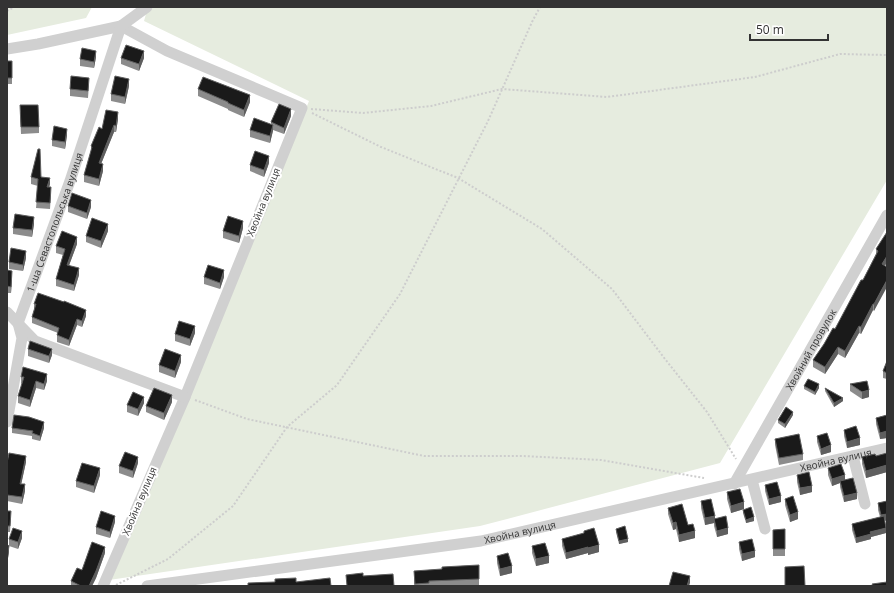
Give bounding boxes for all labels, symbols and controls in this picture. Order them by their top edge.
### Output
scale bar [750,16,828,42]
text: 50 m [756,21,784,38]
street label: 1-ша Севастопольська вулиця [23,151,86,294]
street label: Хвойна вулиця [243,166,283,238]
street label: Хвойний провулок [782,305,840,393]
street label: Хвойна вулиця [799,445,873,475]
street label: Хвойна вулиця [118,465,160,537]
street label: Хвойна вулиця [483,517,557,547]

